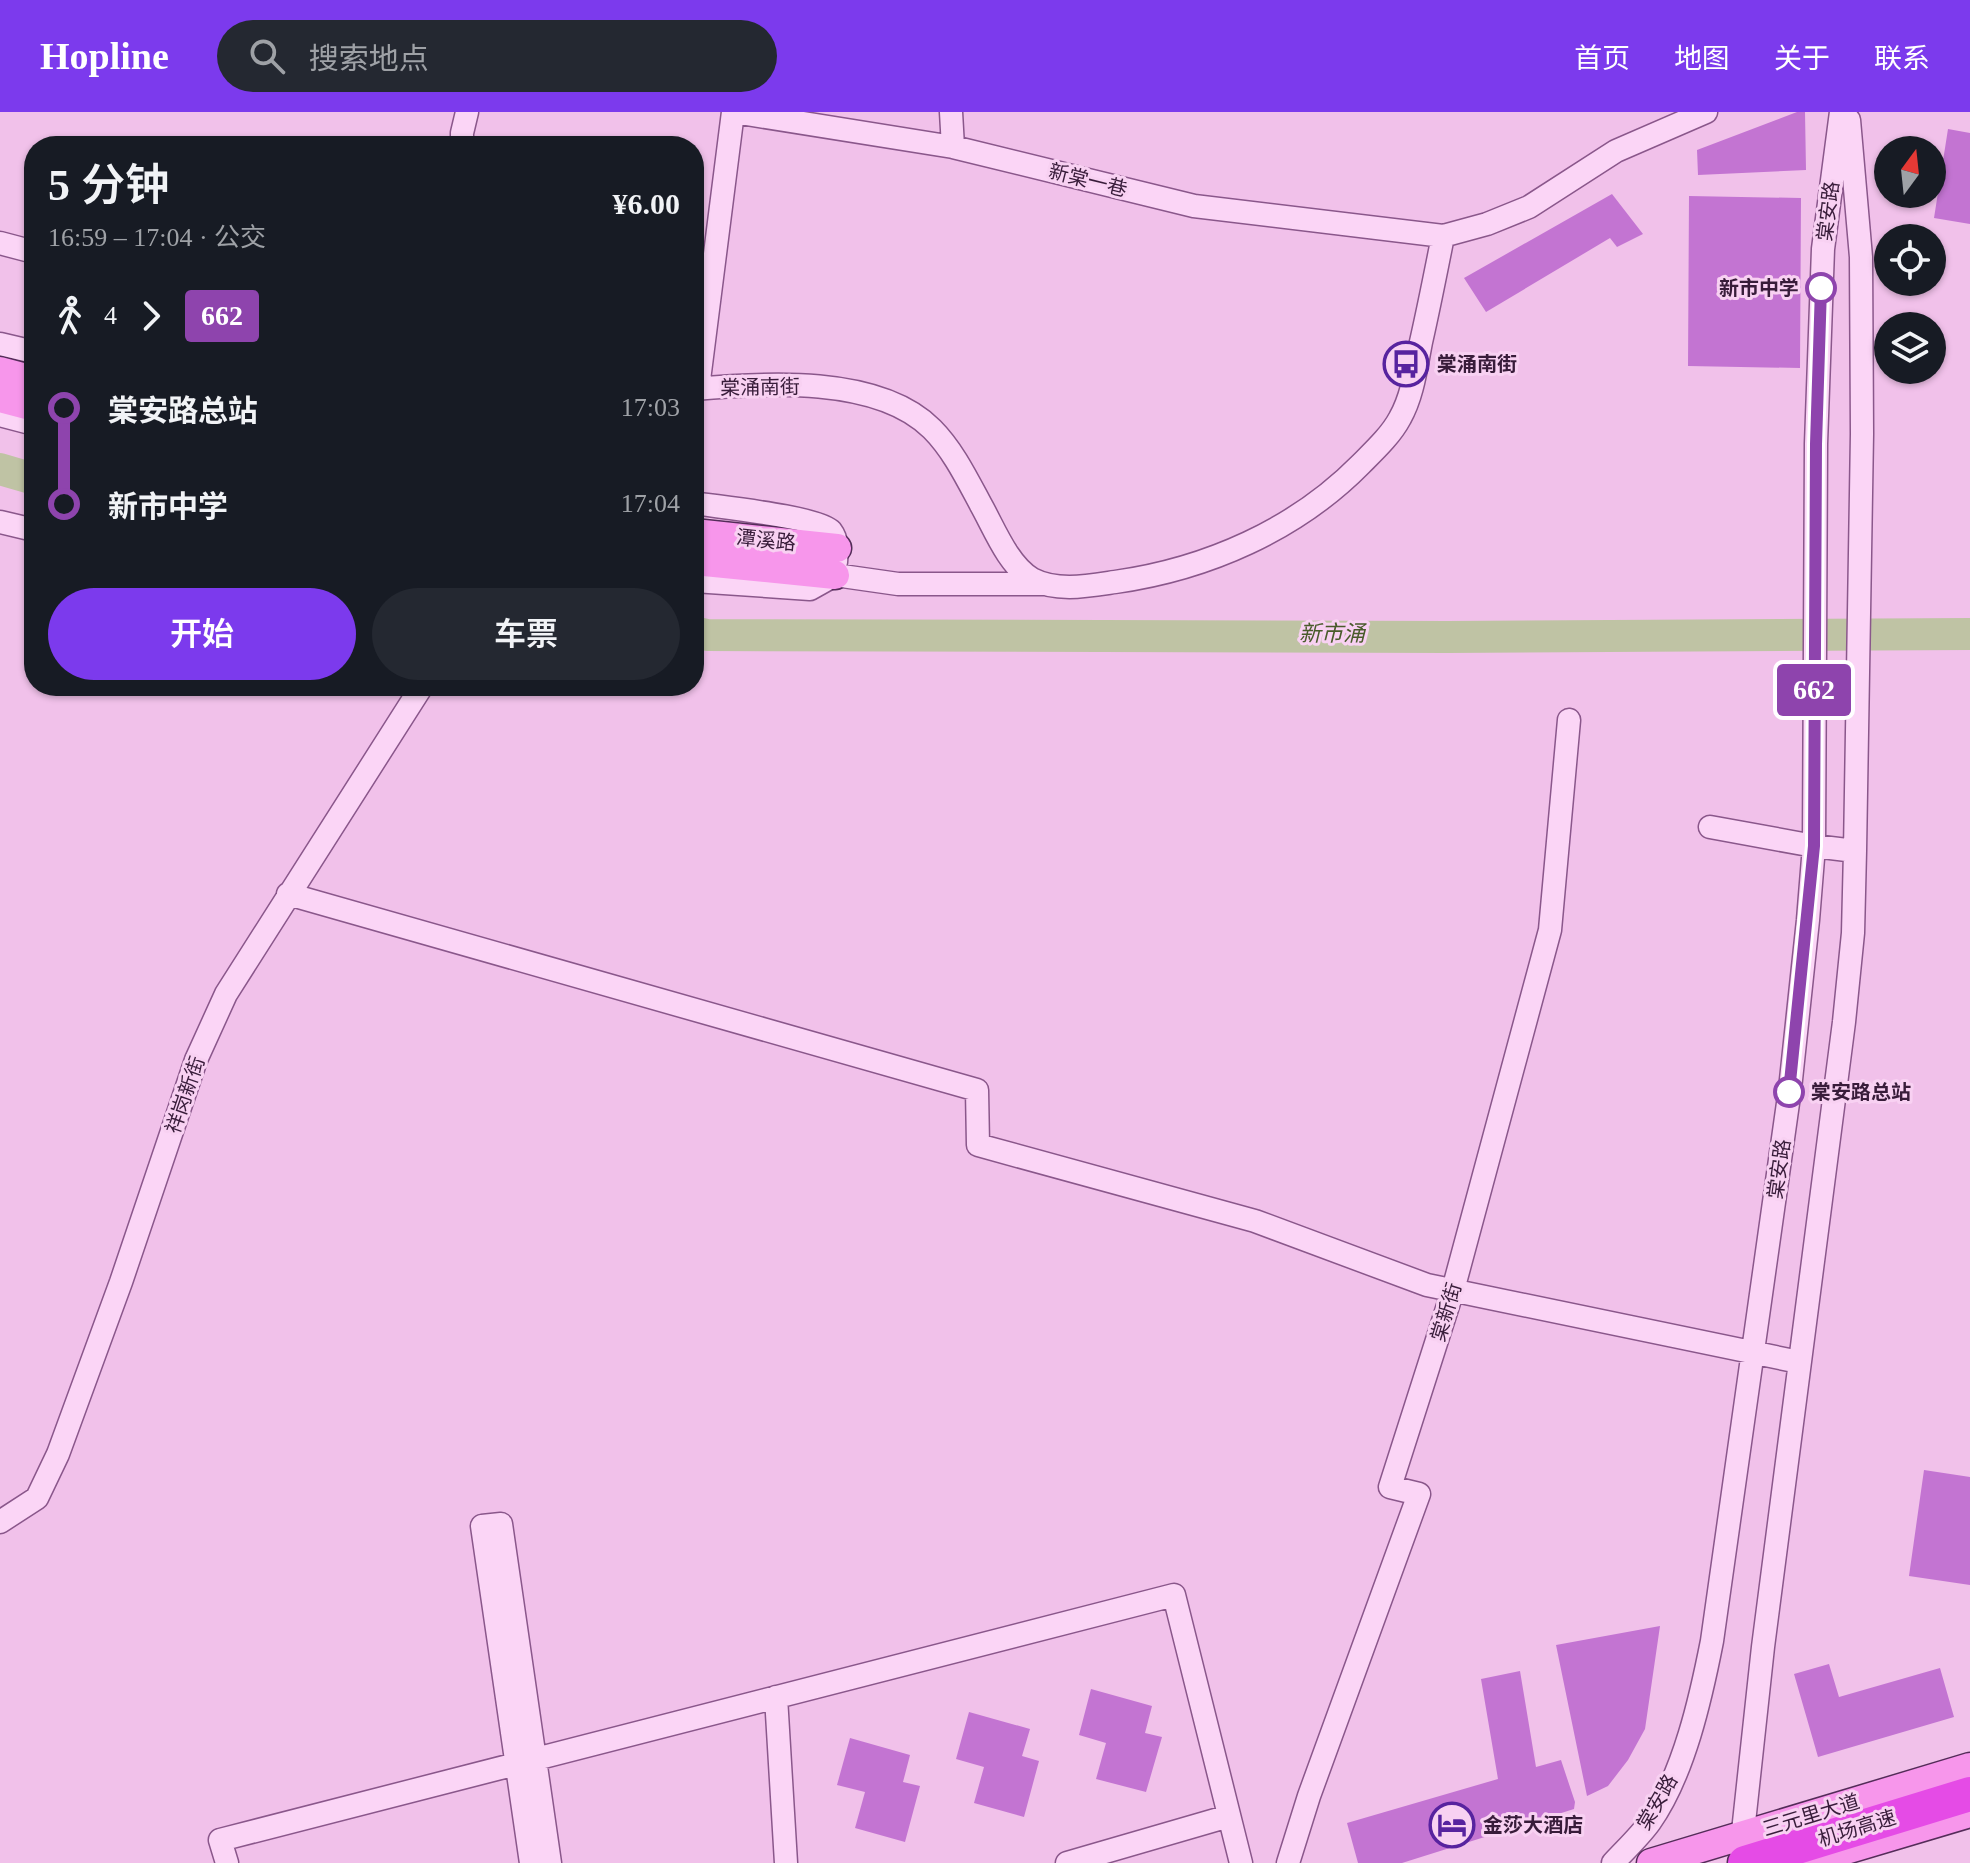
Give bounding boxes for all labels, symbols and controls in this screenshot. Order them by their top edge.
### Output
search box [217,20,777,92]
icon: search [245,34,289,78]
text: Hopline [40,35,169,77]
text: 搜索地点 [309,42,429,75]
text: 首页 [1574,43,1630,74]
text: 地图 [1674,43,1730,74]
text: 关于 [1774,43,1830,74]
text: 联系 [1874,43,1930,74]
north arrow [1874,136,1946,208]
map controls [1874,136,1946,384]
street label: 新棠一巷 [1047,160,1129,200]
text: 5 分钟 [48,161,169,210]
street label: 棠安路 [1813,180,1843,242]
text: ¥6.00 [613,187,680,220]
text: 16:59 – 17:04 · 公交 [48,223,266,252]
button: locate [1874,224,1946,296]
marker: 新市中学 [1806,273,1836,303]
place label: 新市中学 [1719,277,1799,299]
icon: walk [48,294,92,338]
icon: forward [129,294,173,338]
text: 662 [201,300,243,331]
text: 4 [104,301,117,330]
button: layers [1874,312,1946,384]
bus stop icon: 棠涌南街 [1382,340,1430,388]
place label: 棠涌南街 [1437,353,1517,375]
street label: 棠涌南街 [720,375,800,399]
text: 17:03 [621,393,680,422]
text: 棠安路总站 [108,394,258,427]
text: 17:04 [621,489,680,518]
text: 新市中学 [108,490,228,523]
street label: 潭溪路 [735,526,797,554]
button: 开始 [48,588,356,680]
button: 车票 [372,588,680,680]
water label: 新市涌 [1299,621,1368,646]
line badge: 662 [1768,664,1860,716]
text: 662 [1793,674,1835,705]
street label: 祥岗新街 [162,1054,208,1136]
marker: 棠安路总站 [1774,1077,1804,1107]
place label: 棠安路总站 [1811,1081,1911,1103]
street label: 棠安路 [1764,1138,1794,1200]
street label: 棠新街 [1427,1280,1465,1344]
street label: 棠安路 [1632,1771,1682,1833]
street label: 三元里大道 [1760,1790,1862,1840]
hotel icon: 金莎大酒店 [1428,1801,1476,1849]
street label: 机场高速 [1816,1806,1898,1850]
place label: 金莎大酒店 [1483,1814,1583,1836]

